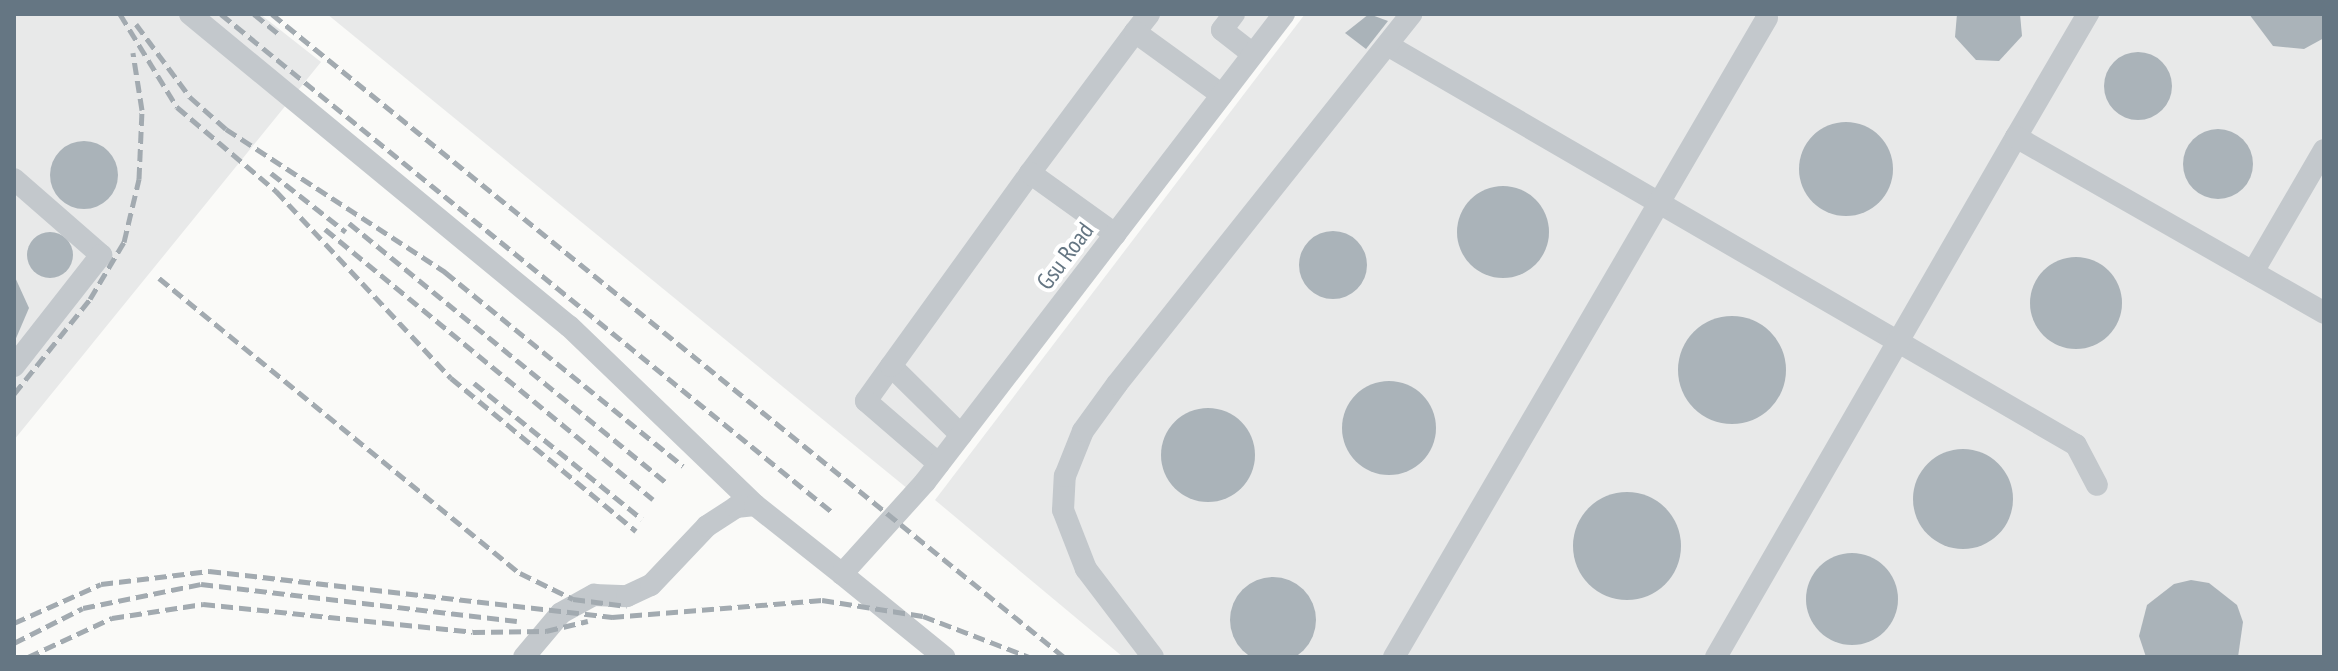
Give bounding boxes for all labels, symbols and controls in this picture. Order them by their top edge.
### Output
street label: Gsu Road [1031,217,1099,295]

